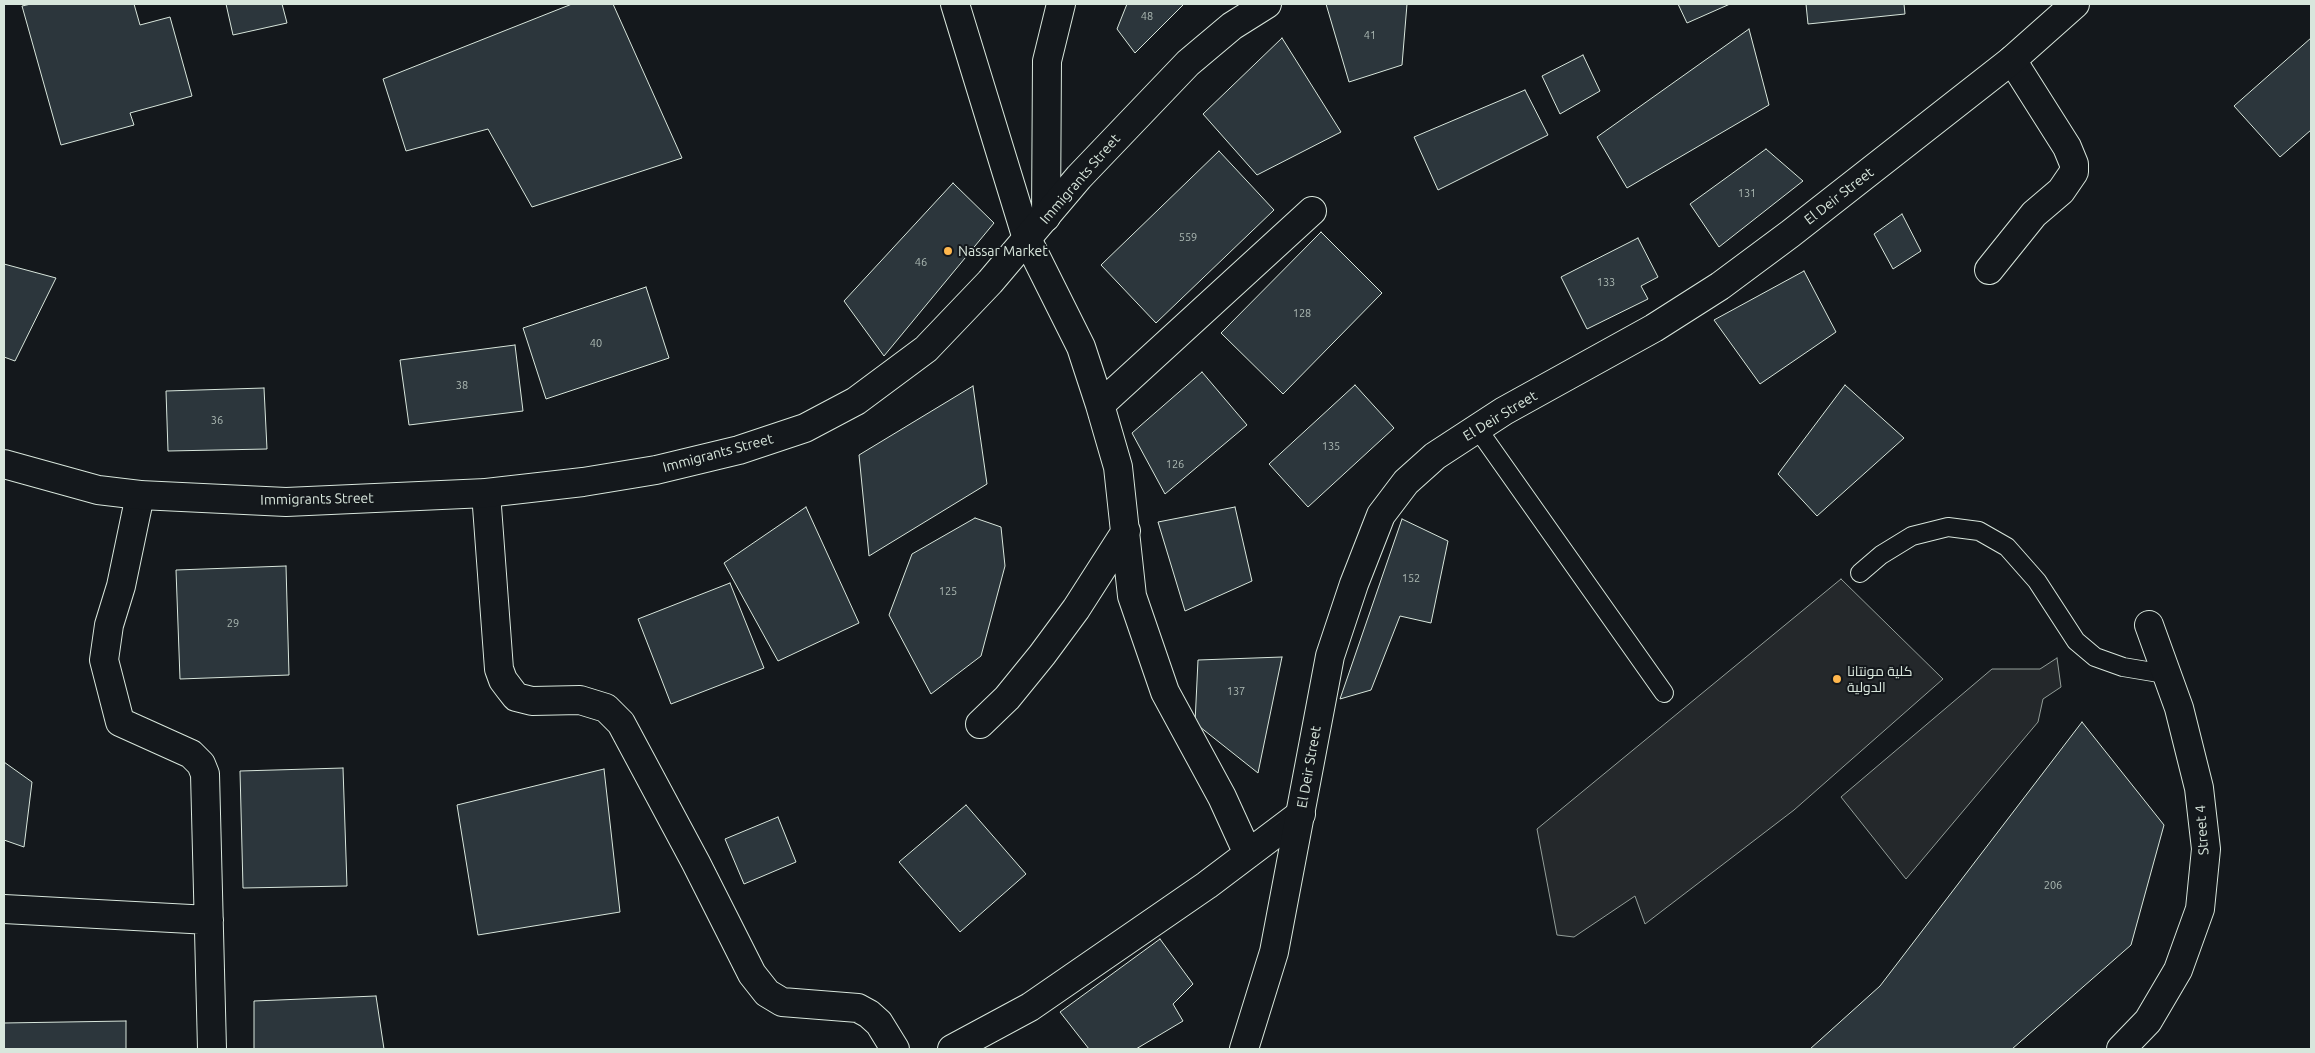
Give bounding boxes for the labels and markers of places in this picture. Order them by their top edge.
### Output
place label: Nassar Market [958,243,1048,259]
marker: Nassar Market [942,245,954,257]
place label: كلية مونتانا الدولية [1847,663,1912,696]
marker: كلية مونتانا الدولية [1831,673,1843,685]

